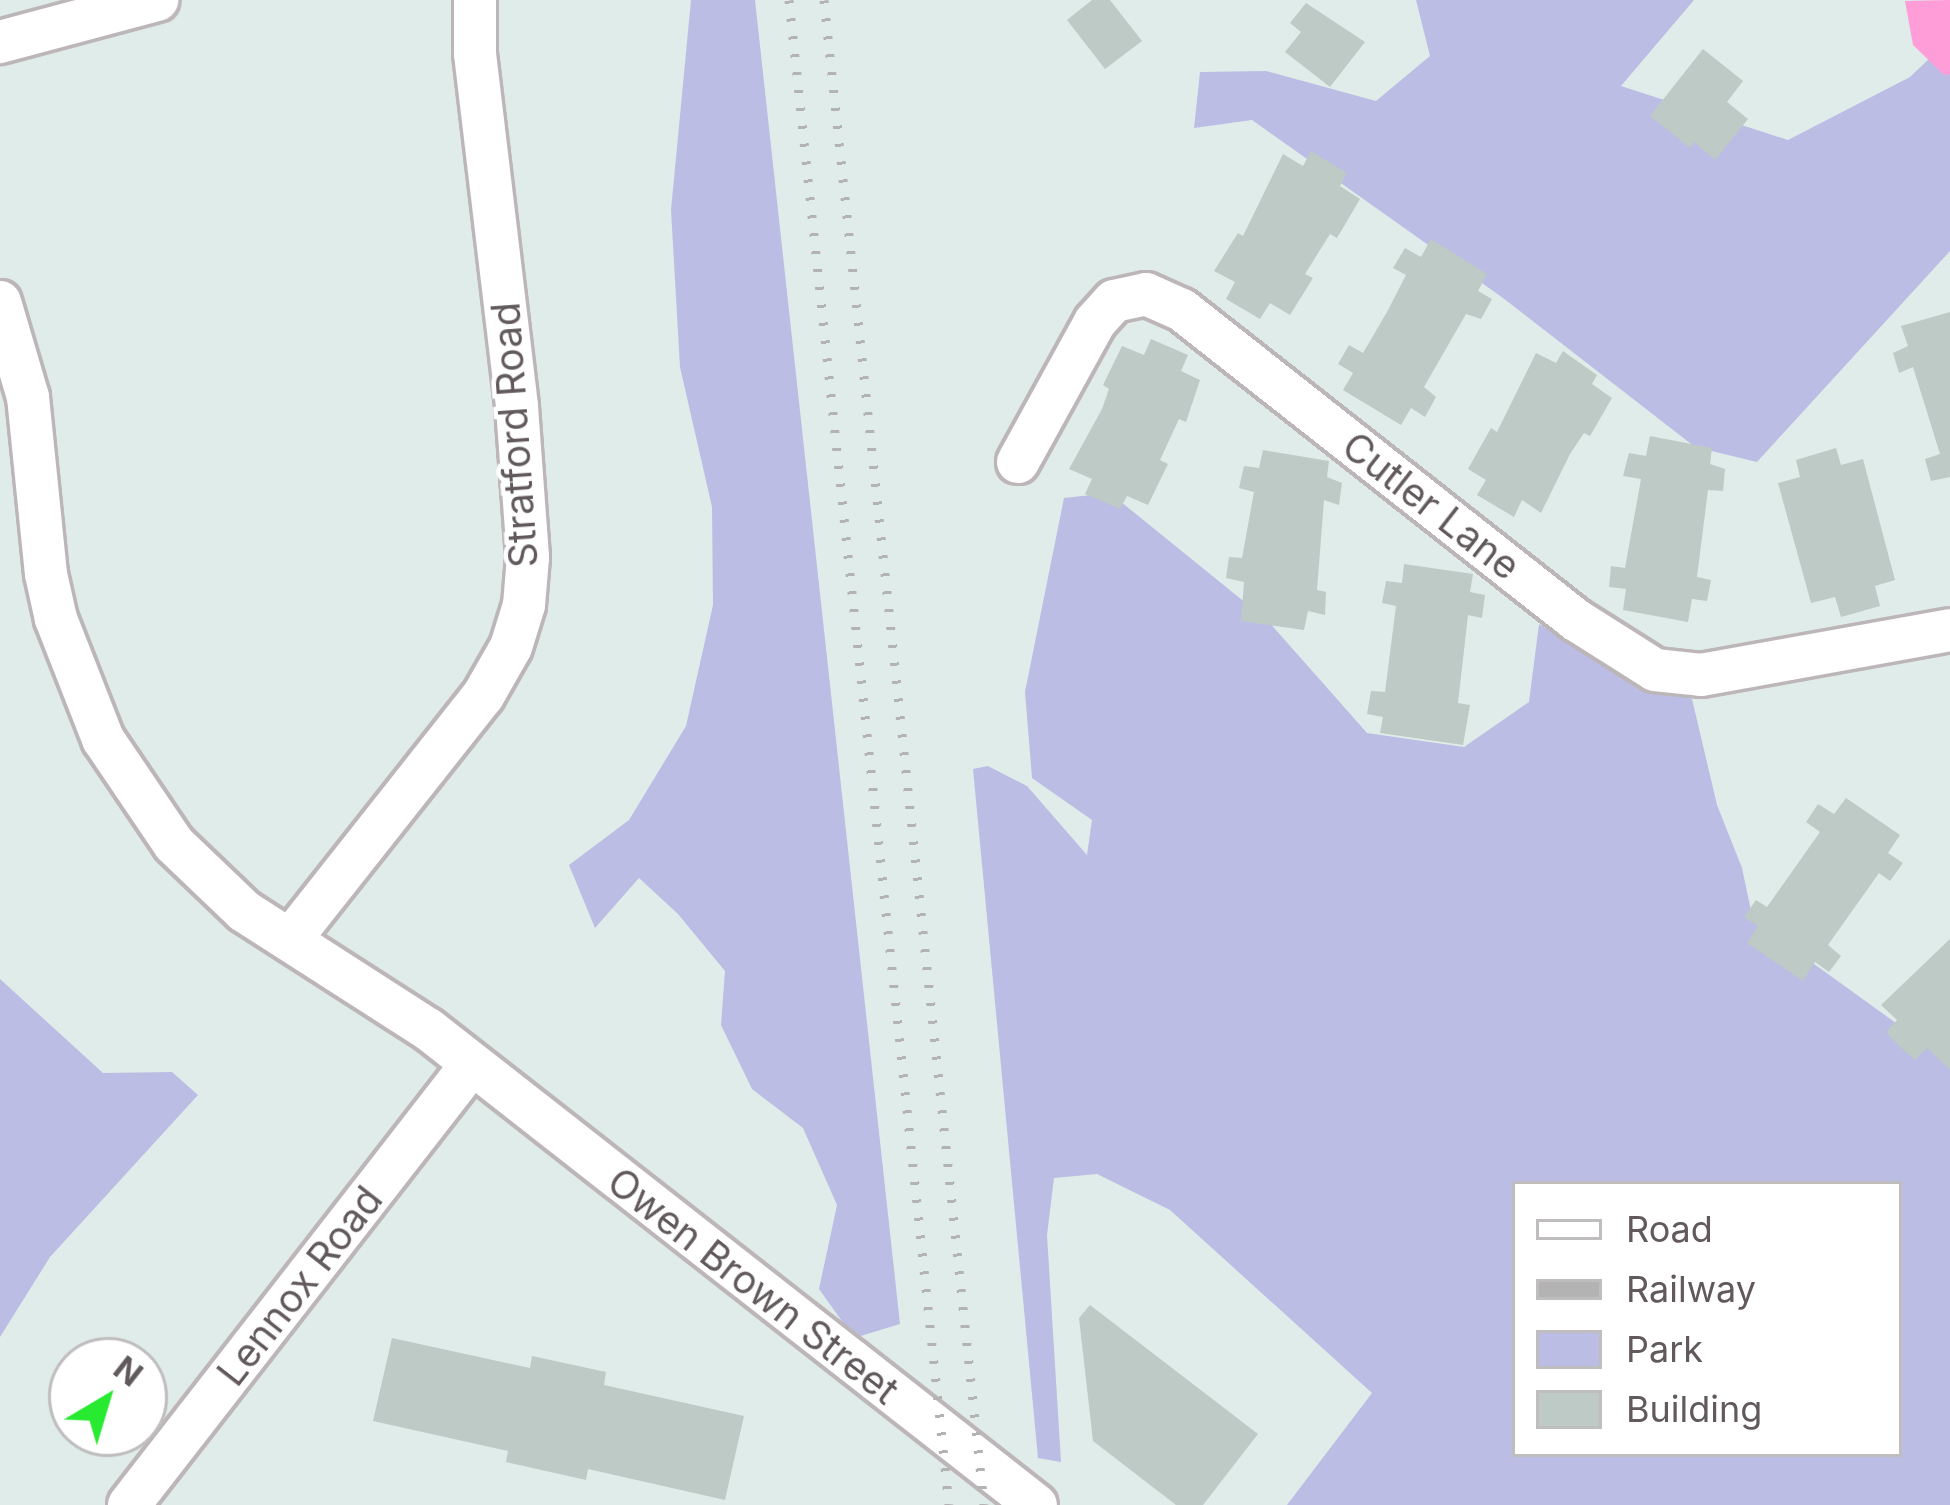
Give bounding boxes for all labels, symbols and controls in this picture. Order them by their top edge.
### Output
street label: Stratford Road [482,301,548,569]
street label: Cutler Lane [1333,422,1529,590]
street label: Owen Brown Street [598,1158,908,1414]
street label: Lennox Road [208,1177,392,1395]
legend [1512,1181,1902,1457]
text: Road [1626,1207,1713,1251]
text: Railway [1626,1267,1756,1311]
text: Park [1626,1327,1703,1371]
north arrow [48,1337,168,1457]
text: N [106,1347,151,1394]
text: Building [1626,1387,1762,1431]

